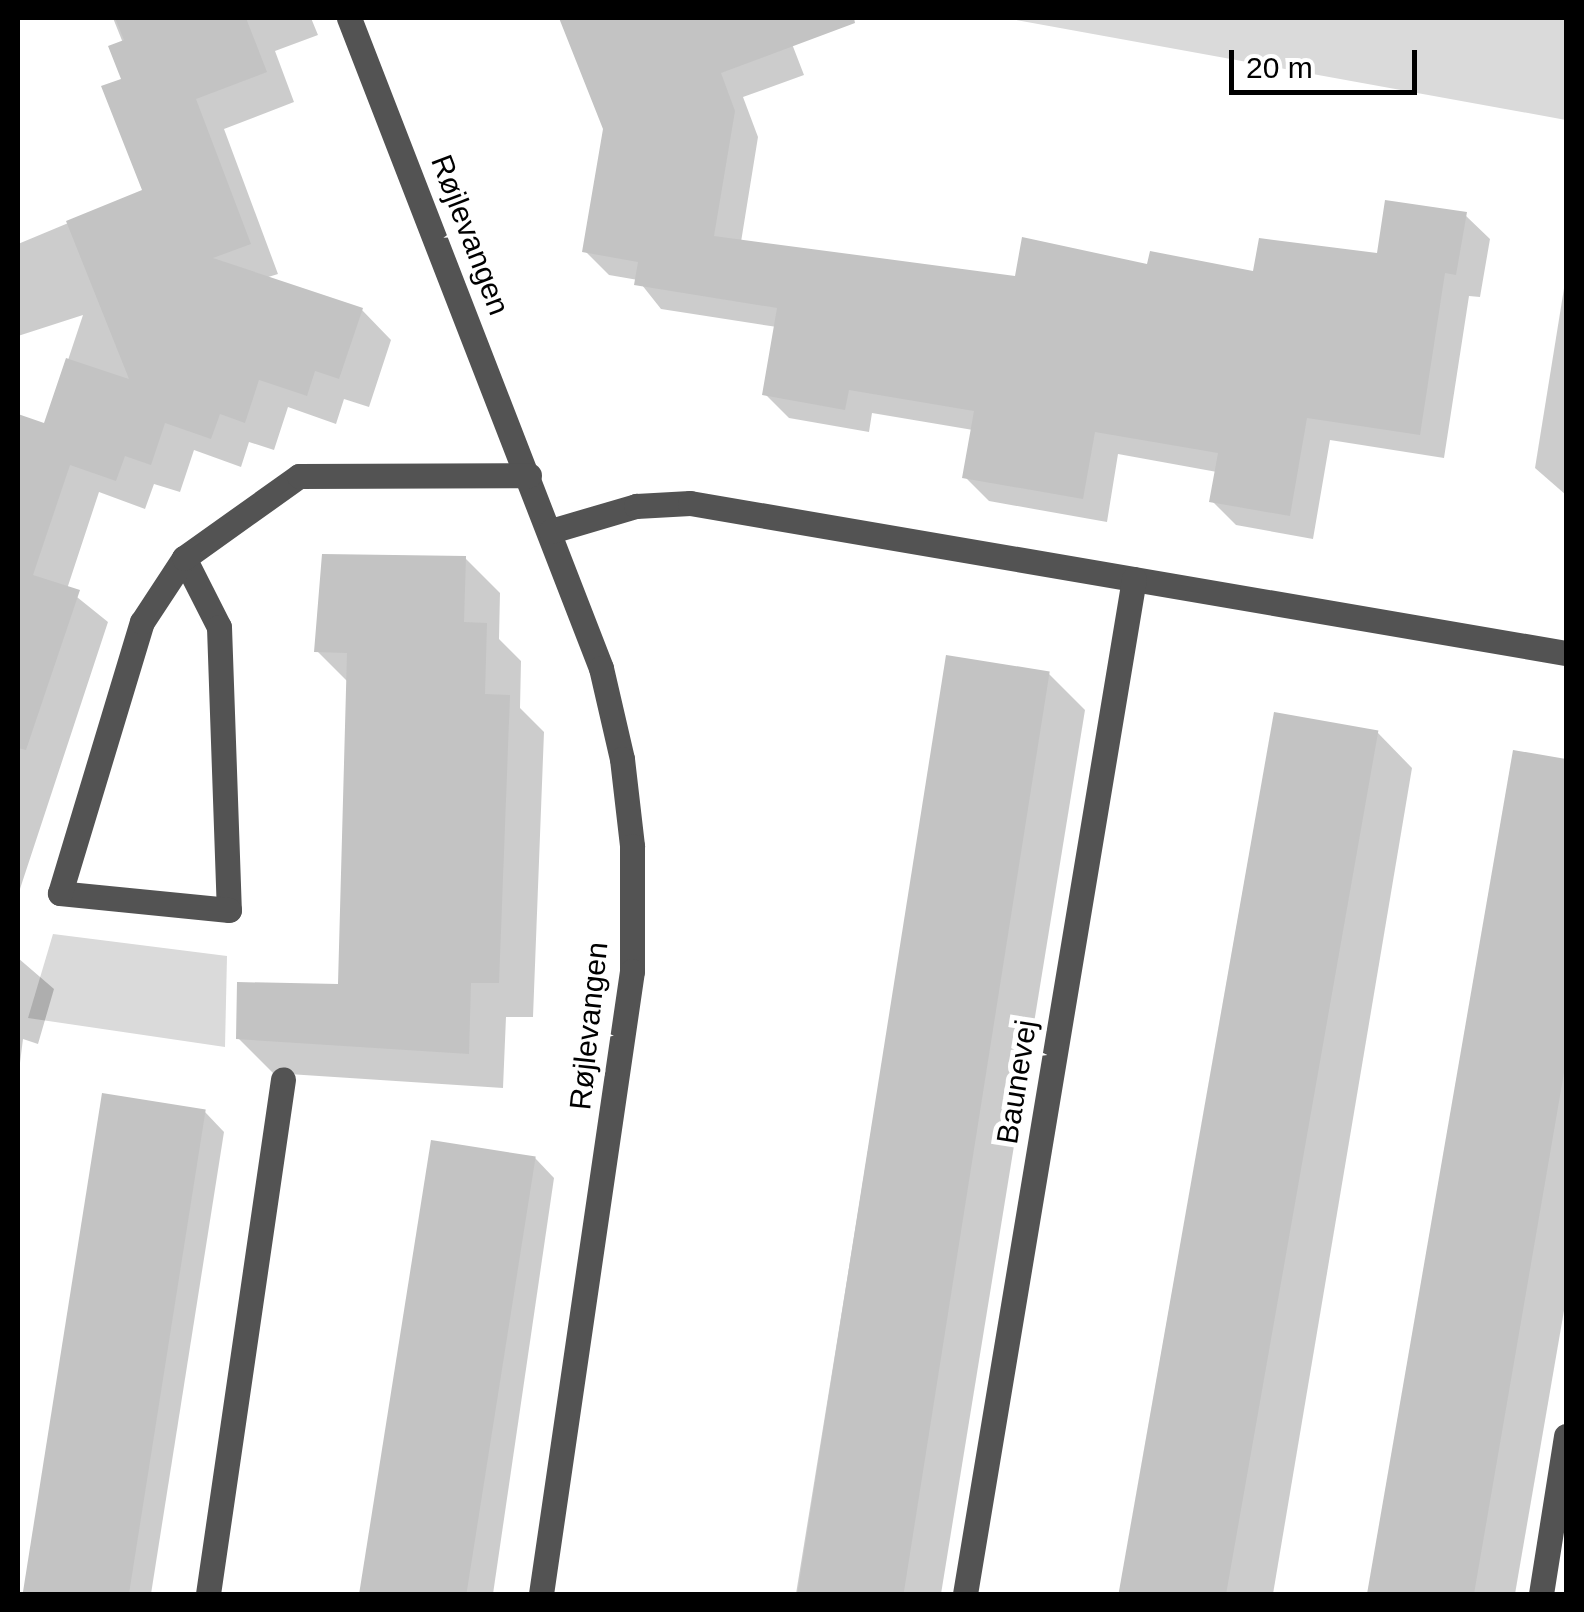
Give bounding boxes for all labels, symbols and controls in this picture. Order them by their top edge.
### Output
scale bar [1234,30,1422,92]
text: 20 m [1246,51,1313,84]
street label: Røjlevangen [423,150,517,320]
street label: Røjlevangen [562,940,616,1112]
street label: Baunevej [989,1017,1045,1147]

